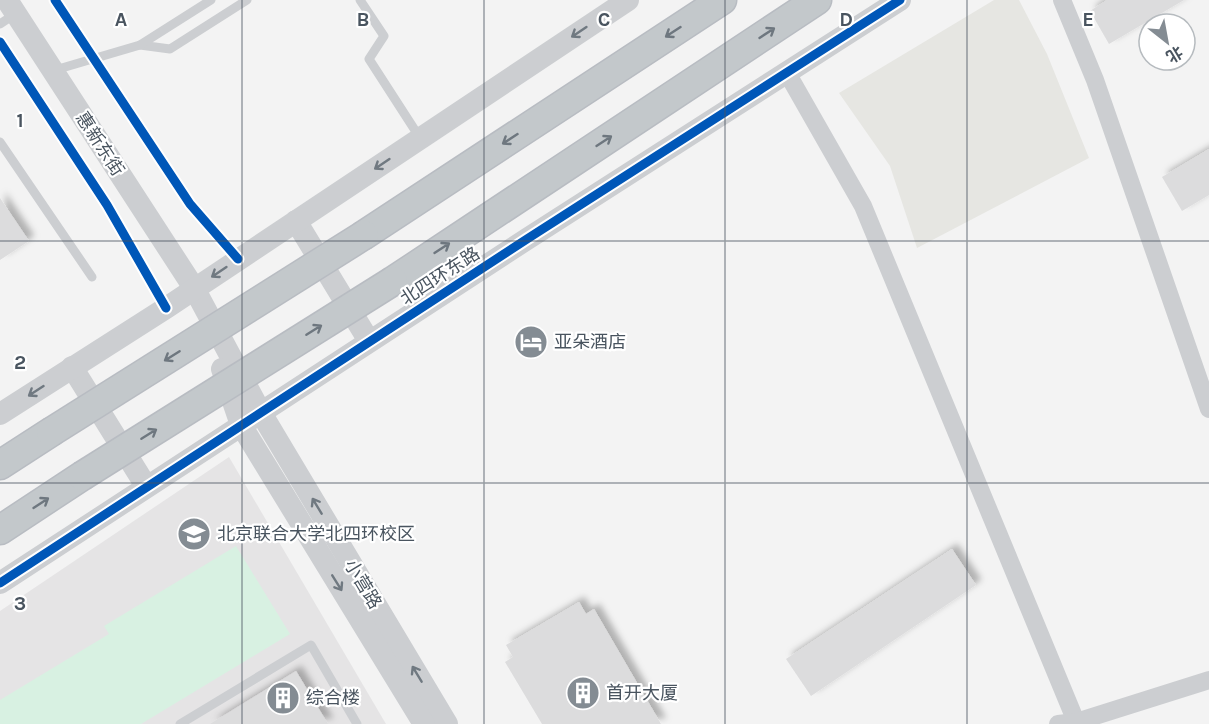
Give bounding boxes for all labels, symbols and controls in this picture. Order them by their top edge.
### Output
text: A [115,8,128,31]
text: B [357,8,369,31]
text: C [598,8,610,31]
text: D [839,8,853,31]
text: E [1082,8,1094,31]
north arrow [1137,12,1197,72]
one-way arrow [665,26,682,38]
one-way arrow [571,27,588,39]
one-way arrow [758,27,775,39]
text: 北 [1163,42,1186,67]
street label: 惠新东街 [71,108,129,180]
text: 1 [16,109,24,132]
one-way arrow [502,133,519,145]
one-way arrow [595,135,612,147]
one-way arrow [374,158,390,170]
street label: 北四环东路 [396,242,484,310]
one-way arrow [433,242,450,255]
one-way arrow [211,265,228,278]
one-way arrow [305,324,322,336]
hotel icon: 亚朵酒店 [513,324,549,360]
place label: 亚朵酒店 [554,331,626,353]
one-way arrow [164,350,181,362]
text: 2 [14,351,26,374]
one-way arrow [28,385,45,397]
one-way arrow [140,428,157,440]
one-way arrow [32,497,49,509]
one-way arrow [310,498,322,515]
school or university icon: 北京联合大学北四环校区 [176,516,212,552]
place label: 北京联合大学北四环校区 [217,523,415,545]
street label: 小营路 [340,555,386,613]
one-way arrow [332,574,344,591]
text: 3 [14,592,26,615]
one-way arrow [410,666,422,683]
building icon: 首开大厦 [565,675,601,711]
building icon: 综合楼 [265,680,301,716]
place label: 首开大厦 [606,682,678,704]
place label: 综合楼 [306,687,360,709]

